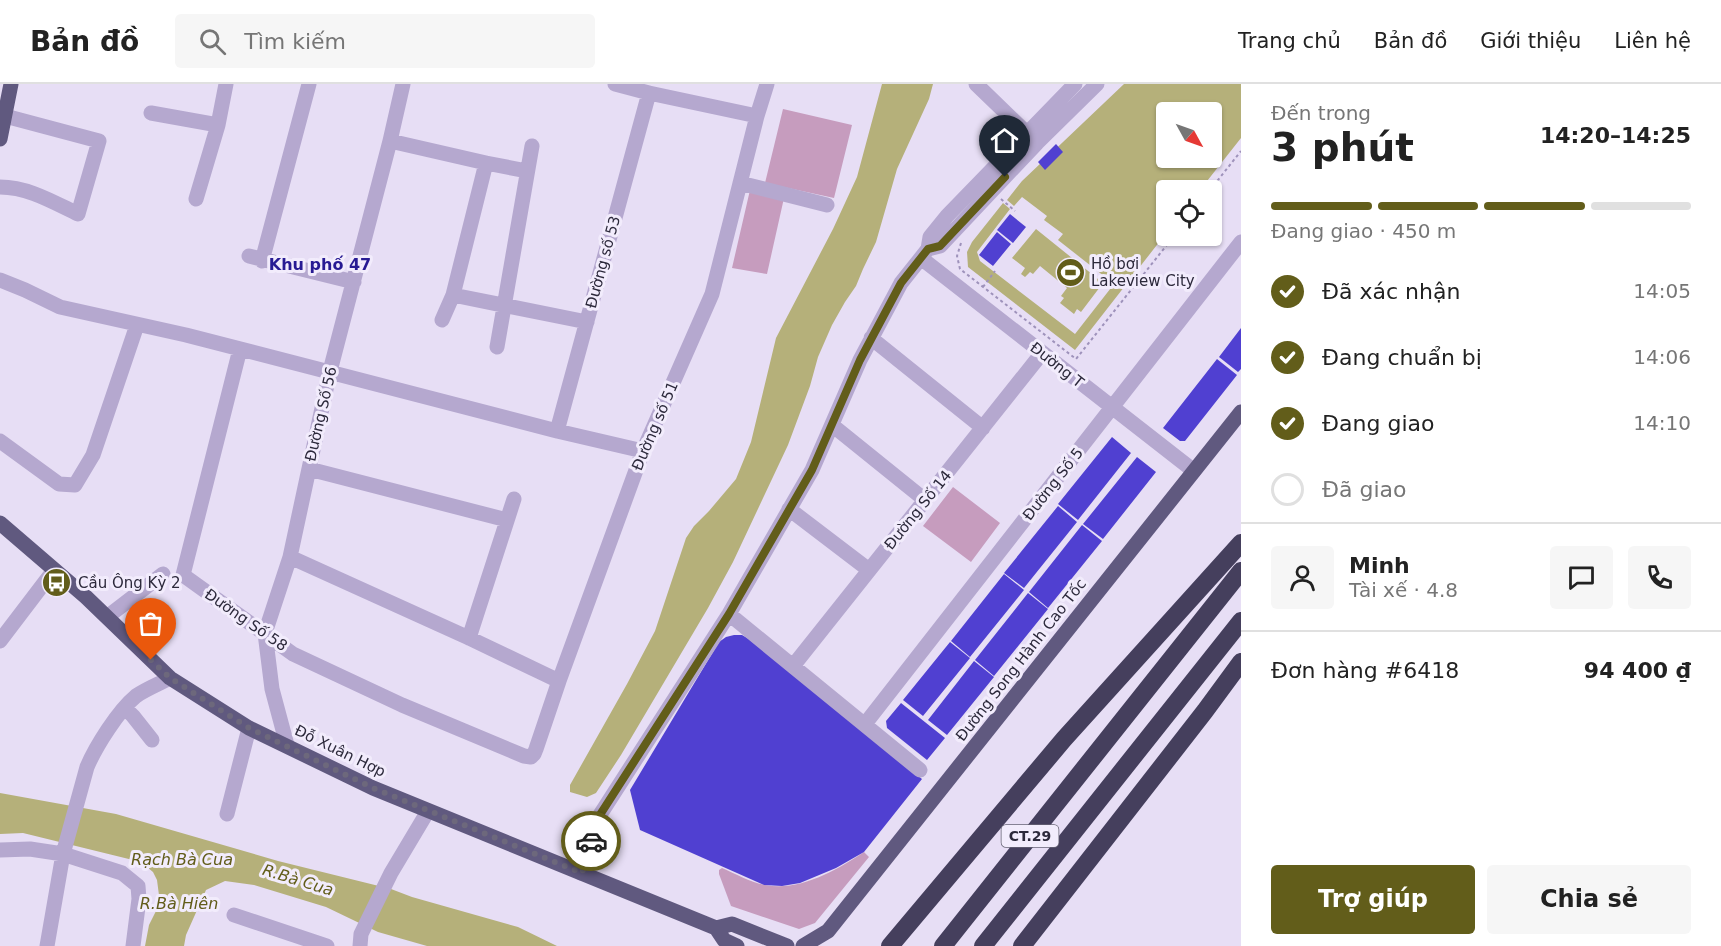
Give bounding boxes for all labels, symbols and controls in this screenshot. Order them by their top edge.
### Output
search box [175,14,595,68]
text: Bản đồ [30,25,139,58]
icon: search [196,25,229,58]
text: Tìm kiếm [244,29,346,54]
text: Trang chủ [1238,29,1341,53]
text: Bản đồ [1374,29,1447,53]
text: Giới thiệu [1480,29,1581,53]
text: Liên hệ [1614,29,1691,53]
text: Đến trong [1271,101,1371,125]
north arrow [1156,102,1222,168]
map controls [1156,102,1222,246]
pin [979,115,1030,177]
text: 14:20–14:25 [1540,123,1691,148]
icon: home [988,124,1021,157]
text: 3 phút [1271,125,1414,170]
button: locate [1156,180,1222,246]
street label: Đường số 53 [582,214,624,310]
text: Đang giao · 450 m [1271,219,1456,243]
district label: Khu phố 47 [269,255,371,274]
place label: Hồ bơi Lakeview City [1091,255,1195,290]
sports icon: Hồ bơi Lakeview City [1054,257,1086,289]
icon: check [1271,275,1304,308]
text: Đã xác nhận [1322,279,1460,304]
text: 14:05 [1633,279,1691,303]
street label: Đường T [1027,338,1088,392]
icon: check [1271,341,1304,374]
text: Đang chuẩn bị [1322,345,1482,370]
text: 14:06 [1633,345,1691,369]
street label: Đường Số 56 [301,365,341,463]
street label: Đường số 51 [628,379,682,473]
icon: check [1271,407,1304,440]
text: Đang giao [1322,411,1434,436]
text: 14:10 [1633,411,1691,435]
street label: Đường Số 5 [1019,444,1087,524]
street label: Đường Số 14 [881,467,955,553]
text: Đã giao [1322,477,1407,502]
button: person [1271,546,1334,609]
button: chat [1550,546,1613,609]
button: phone [1628,546,1691,609]
text: Minh [1349,553,1410,578]
bus stop icon: Cầu Ông Kỳ 2 [41,567,73,599]
place label: Cầu Ông Kỳ 2 [78,573,181,592]
street label: Đường Song Hành Cao Tốc [952,575,1090,745]
text: Tài xế · 4.8 [1349,578,1458,602]
street label: Đường Số 58 [201,585,291,655]
pin [125,598,176,660]
icon: bag [134,607,167,640]
text: Đơn hàng #6418 [1271,658,1459,683]
text: 94 400 ₫ [1584,658,1691,683]
street label: Đỗ Xuân Hợp [292,721,388,781]
courier [561,811,621,871]
icon: car [575,825,608,858]
road number: CT.29 [1002,825,1058,847]
water label: Rạch Bà Cua [131,850,233,869]
water label: R.Bà Cua [260,860,336,900]
button: Trợ giúp [1271,865,1475,934]
button: Chia sẻ [1487,865,1691,934]
water label: R.Bà Hiên [140,894,218,913]

